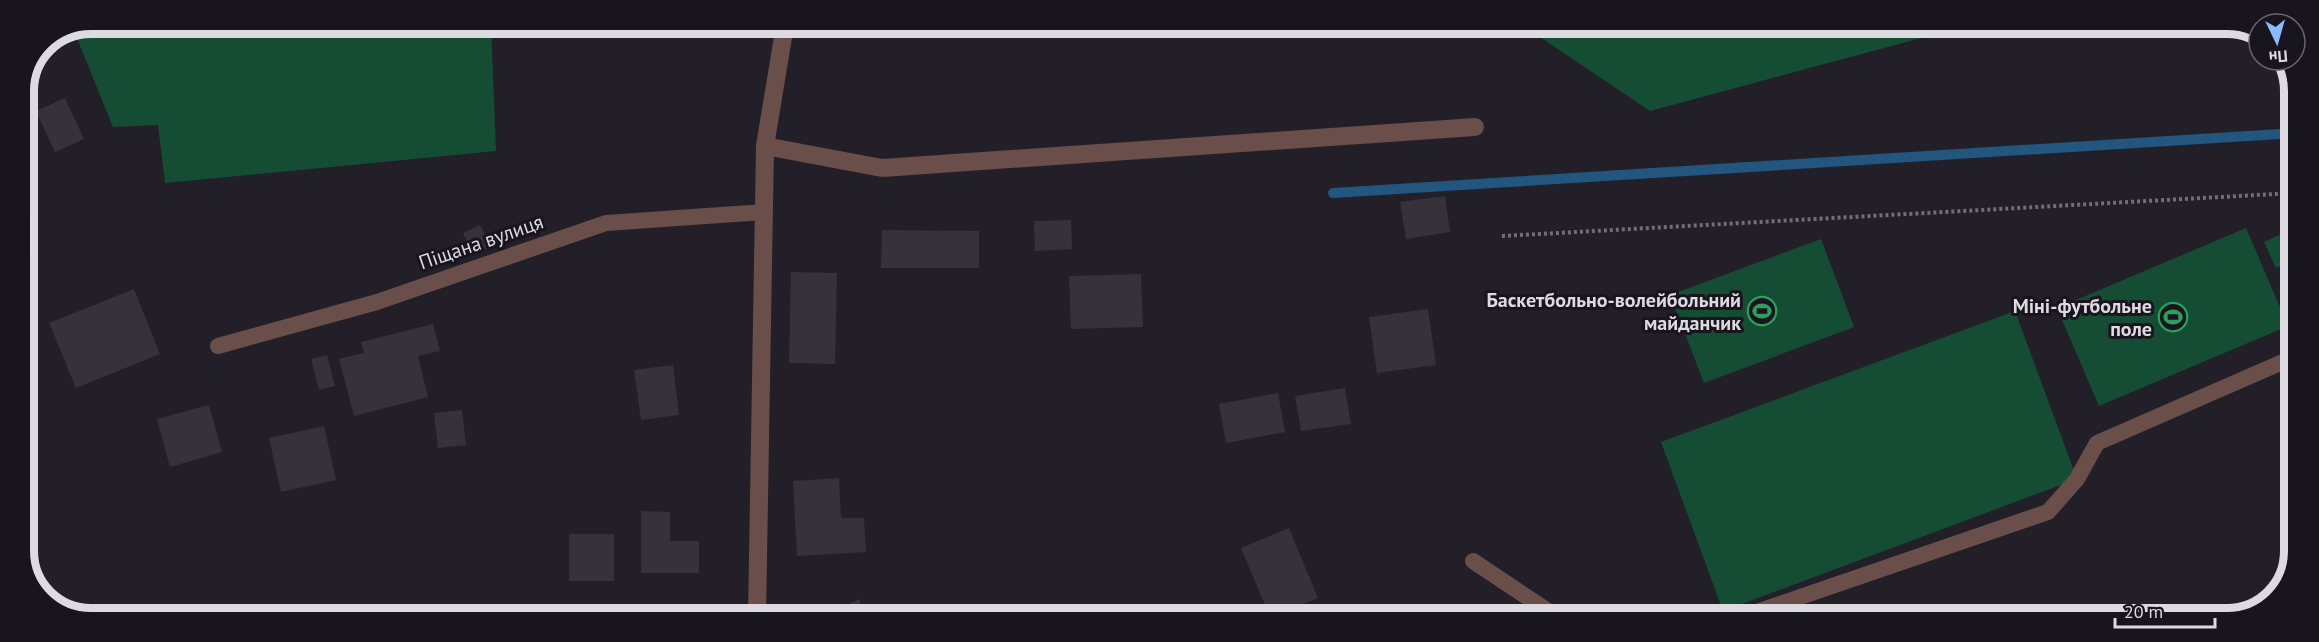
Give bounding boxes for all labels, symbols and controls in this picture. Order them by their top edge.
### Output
north arrow [2247,12,2307,72]
text: Пн [2268,46,2289,68]
street label: Піщана вулиця [415,209,547,275]
place label: Баскетбольно-волейбольний майданчик [1486,287,1741,336]
place label: Міні-футбольне поле [2013,293,2152,342]
sports icon: Баскетбольно-волейбольний майданчик [1746,295,1778,327]
sports icon: Міні-футбольне поле [2157,301,2189,333]
scale bar [2115,591,2216,629]
text: 20 m [2124,600,2163,623]

